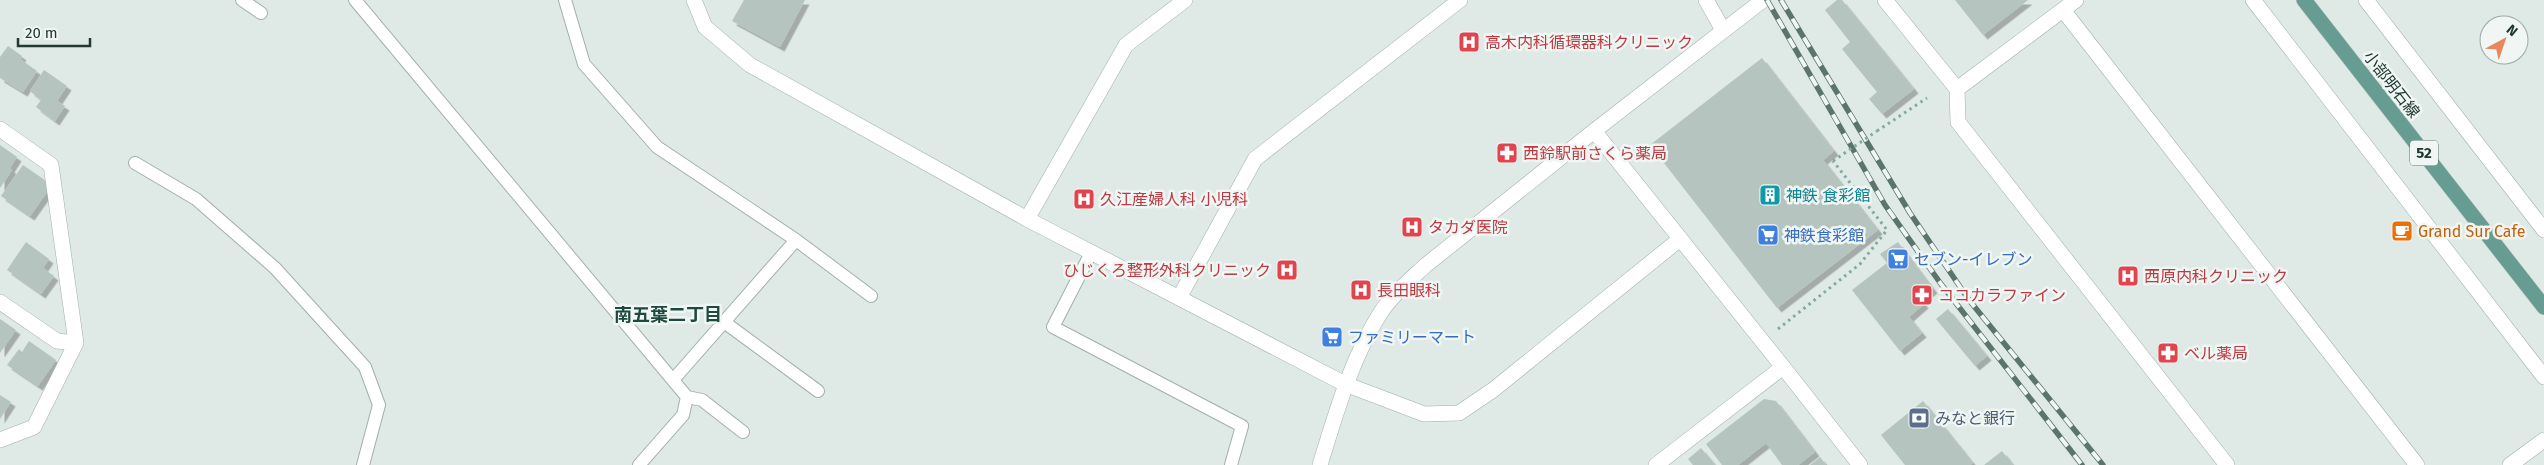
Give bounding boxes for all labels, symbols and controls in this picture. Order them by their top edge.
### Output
scale bar [18,15,90,47]
north arrow [2479,15,2529,65]
text: N [2503,21,2521,40]
text: 20 m [25,24,58,42]
hospital icon: 高木内科循環器科クリニック [1457,30,1481,54]
place label: 高木内科循環器科クリニック [1485,33,1693,52]
street label: 小部明石線 [2359,47,2424,122]
road number: 52 [2410,140,2438,166]
pharmacy icon: 西鈴駅前さくら薬局 [1495,141,1519,165]
place label: 西鈴駅前さくら薬局 [1523,144,1667,163]
building icon: 神鉄 食彩館 [1758,183,1782,207]
place label: 神鉄 食彩館 [1786,186,1870,205]
hospital icon: 久江産婦人科 小児科 [1072,187,1096,211]
place label: 久江産婦人科 小児科 [1100,190,1248,209]
hospital icon: タカダ医院 [1400,215,1424,239]
place label: タカダ医院 [1428,218,1508,237]
cafe icon: Grand Sur Cafe [2390,219,2414,243]
place label: Grand Sur Cafe [2418,222,2525,241]
supermarket icon: 神鉄食彩館 [1756,223,1780,247]
place label: 神鉄食彩館 [1784,226,1864,245]
supermarket icon: セブン-イレブン [1886,247,1910,271]
place label: セブン-イレブン [1914,250,2032,269]
hospital icon: ひじくろ整形外科クリニック [1275,258,1299,282]
place label: ひじくろ整形外科クリニック [1063,261,1271,280]
hospital icon: 西原内科クリニック [2116,264,2140,288]
place label: 西原内科クリニック [2144,267,2288,286]
hospital icon: 長田眼科 [1349,278,1373,302]
place label: 長田眼科 [1377,281,1441,300]
pharmacy icon: ココカラファイン [1910,283,1934,307]
place label: ココカラファイン [1938,286,2066,305]
district label: 南五葉二丁目 [614,304,722,326]
supermarket icon: ファミリーマート [1320,325,1344,349]
place label: ファミリーマート [1348,328,1476,347]
pharmacy icon: ベル薬局 [2156,341,2180,365]
place label: ベル薬局 [2184,344,2248,363]
bank icon: みなと銀行 [1907,406,1931,430]
place label: みなと銀行 [1935,409,2015,428]

